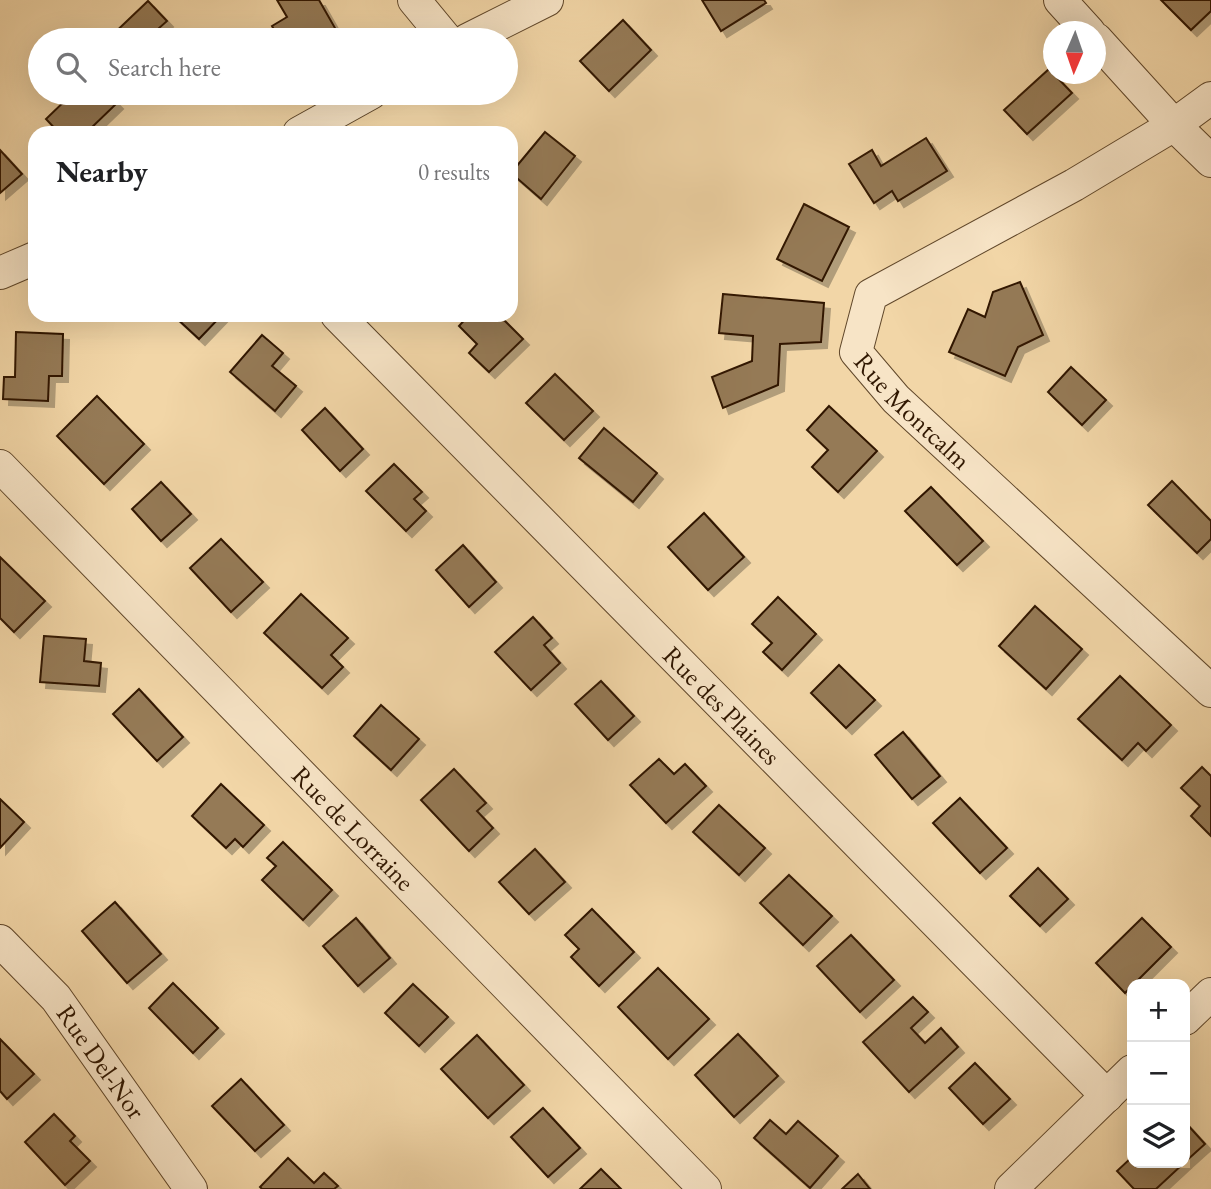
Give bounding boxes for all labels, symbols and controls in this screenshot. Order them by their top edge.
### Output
north arrow [1043,21,1106,84]
search box [28,28,518,105]
icon: search [52,48,90,86]
text: Search here [108,50,221,84]
text: Nearby [56,152,148,191]
text: 0 results [418,157,490,187]
street label: Rue Montcalm [847,345,978,477]
street label: Rue des Plaines [656,638,788,772]
street label: Rue de Lorraine [284,758,422,898]
map controls [1127,979,1190,1168]
button: + [1127,979,1190,1042]
street label: Rue Del-Nor [49,998,153,1126]
button: − [1127,1042,1190,1105]
button: layers [1127,1105,1190,1168]

